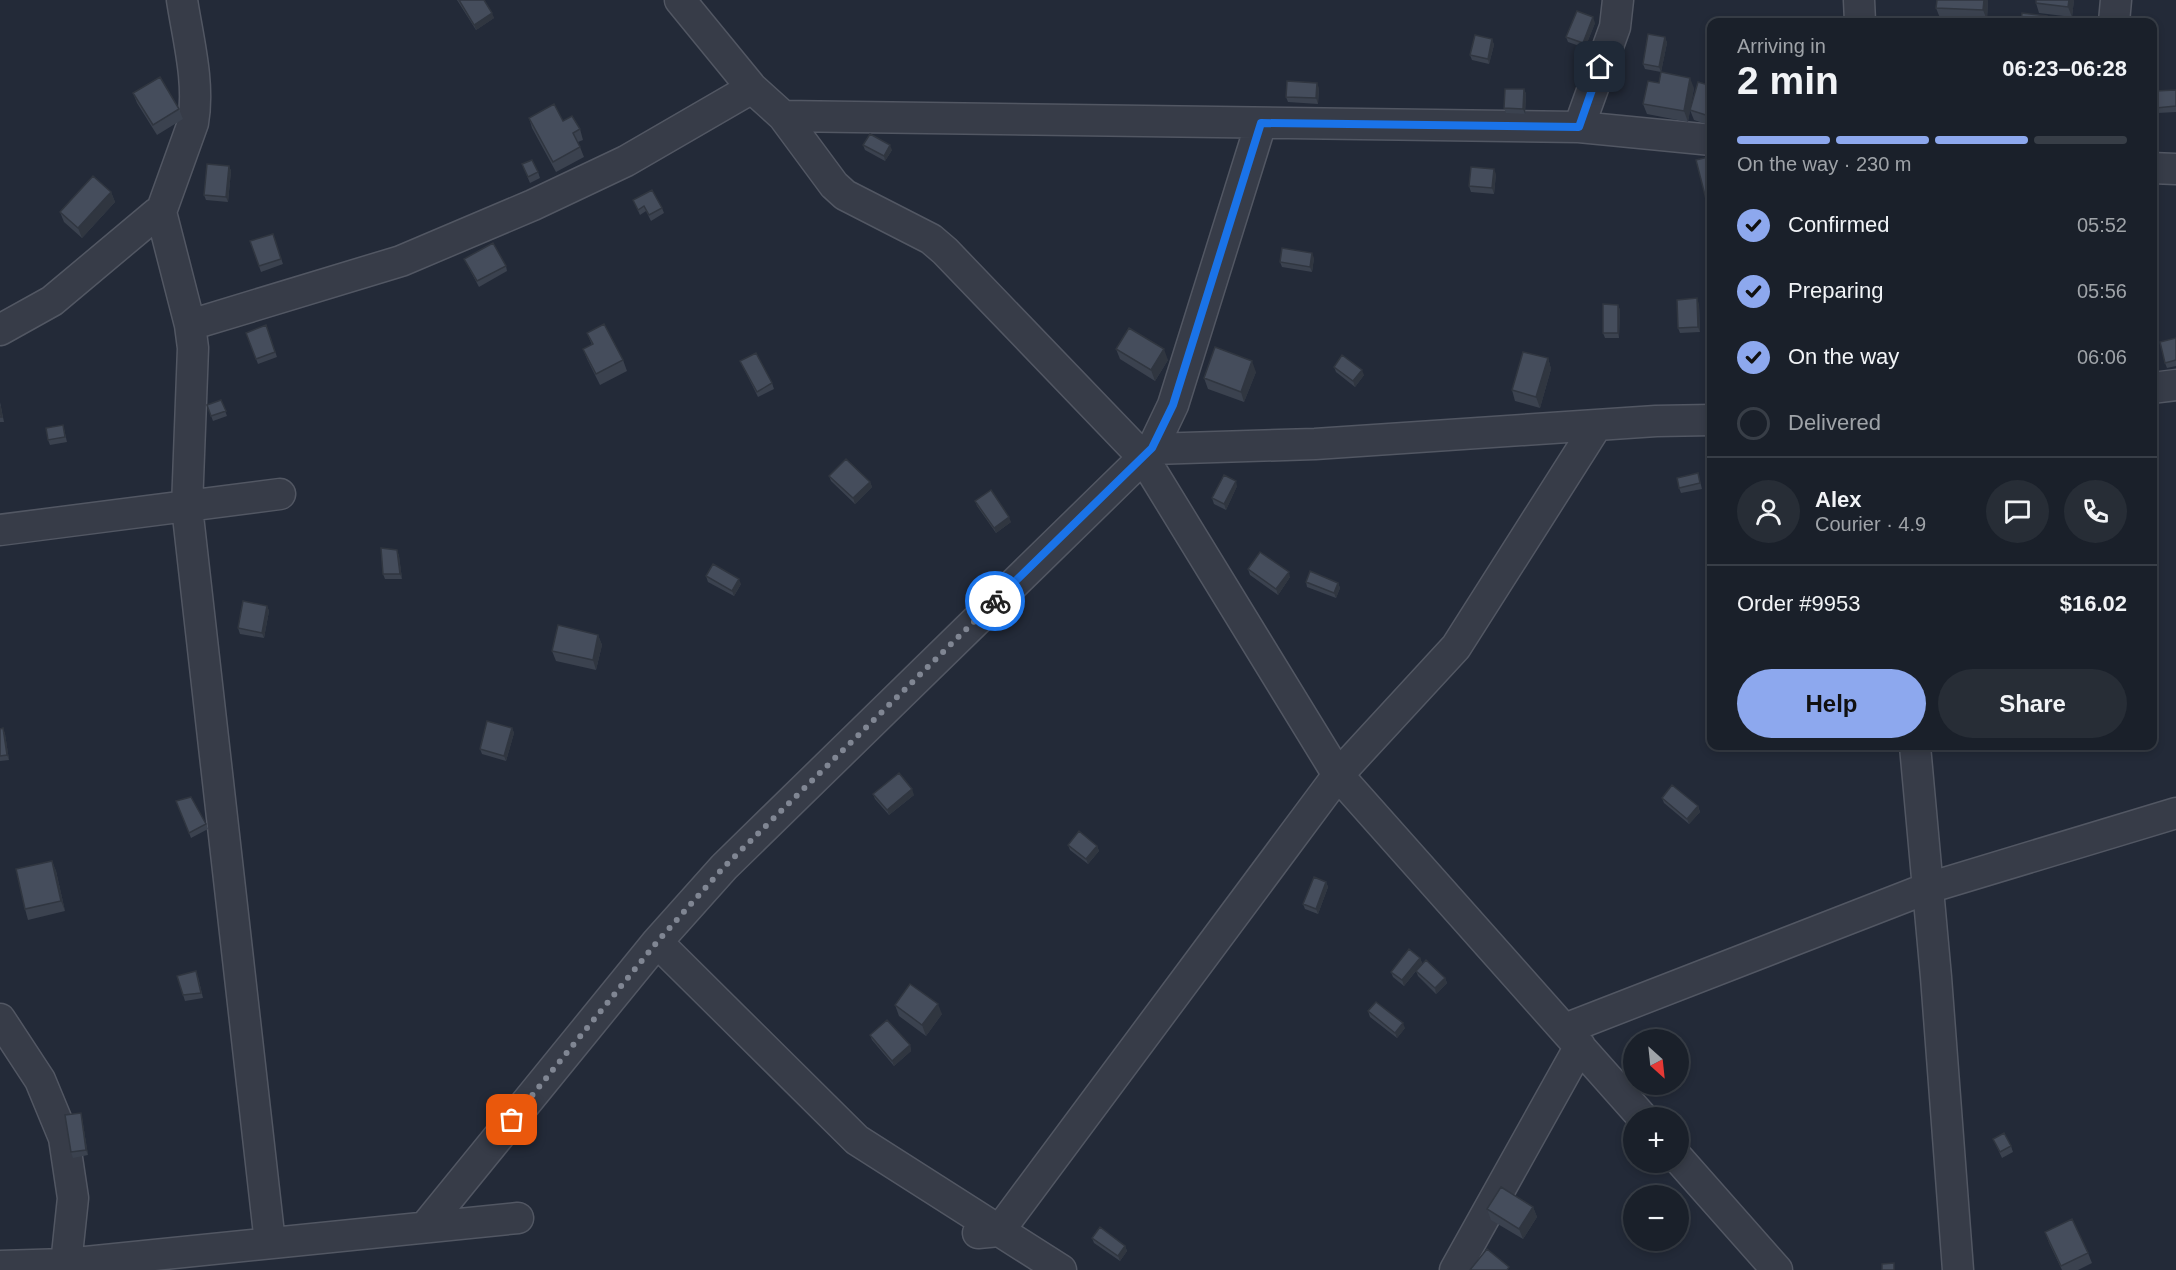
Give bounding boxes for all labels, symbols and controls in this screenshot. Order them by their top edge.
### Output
text: Arriving in [1737,35,1826,57]
pin [1574,41,1625,92]
icon: home [1583,50,1616,83]
text: 06:23–06:28 [2002,56,2127,81]
text: 2 min [1737,59,1839,102]
text: On the way · 230 m [1737,153,1912,175]
icon: check [1737,209,1770,242]
text: Confirmed [1788,212,1889,237]
text: 05:52 [2077,214,2127,236]
icon: check [1737,275,1770,308]
text: Preparing [1788,278,1883,303]
text: 05:56 [2077,280,2127,302]
icon: check [1737,341,1770,374]
text: On the way [1788,344,1899,369]
text: 06:06 [2077,346,2127,368]
text: Delivered [1788,410,1881,435]
button: person [1737,480,1800,543]
button: chat [1986,480,2049,543]
button: phone [2064,480,2127,543]
text: Alex [1815,487,1861,512]
text: Courier · 4.9 [1815,513,1926,535]
courier [965,571,1025,631]
icon: bike [979,585,1012,618]
text: Order #9953 [1737,591,1861,616]
text: $16.02 [2060,591,2127,616]
button: Help [1737,669,1926,738]
button: Share [1938,669,2127,738]
north arrow [1623,1029,1689,1095]
map controls [1623,1029,1689,1251]
pin [486,1094,537,1145]
icon: bag [495,1103,528,1136]
button: + [1623,1107,1689,1173]
button: − [1623,1185,1689,1251]

